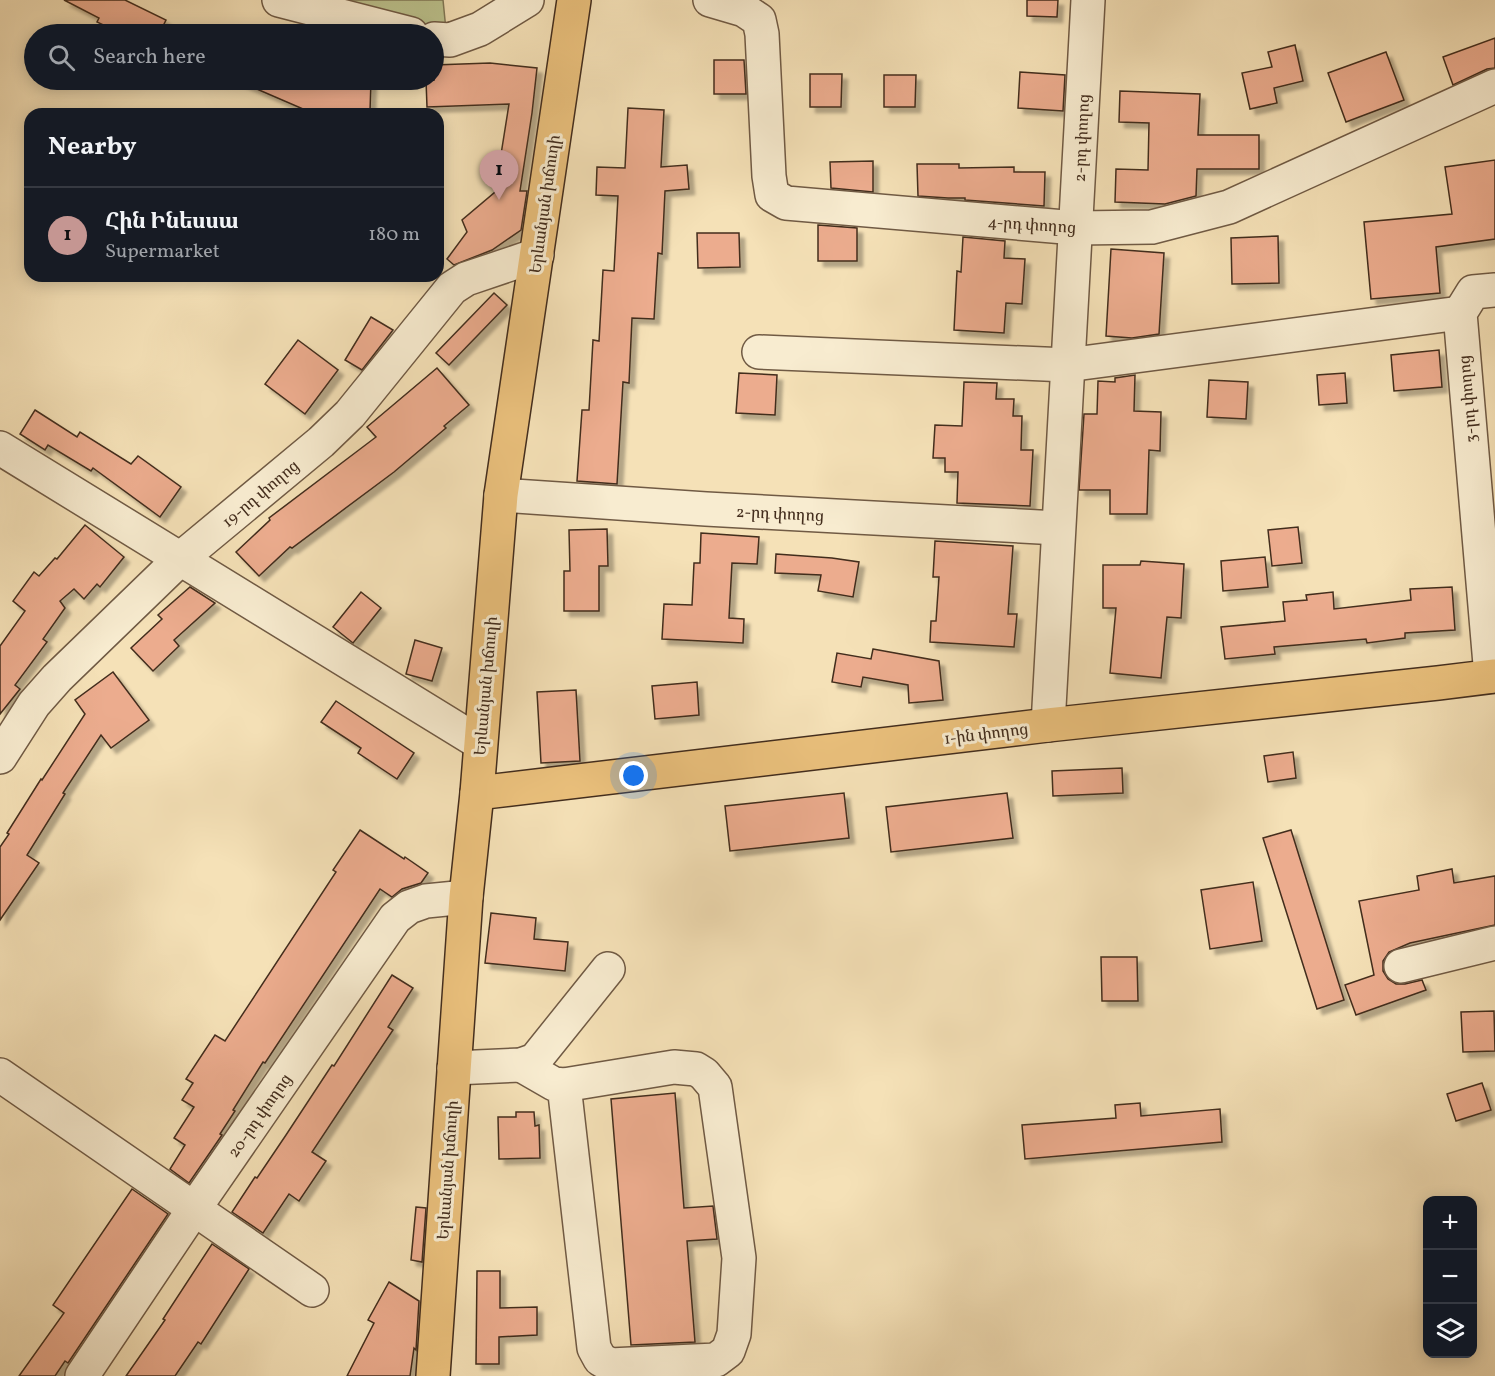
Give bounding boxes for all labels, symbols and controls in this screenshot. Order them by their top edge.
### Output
search box [24,24,444,90]
icon: search [45,41,78,74]
text: Search here [93,42,206,73]
street label: 2-րդ փողոց [1070,94,1096,183]
text: Nearby [48,129,137,165]
street label: Երևանյան խճուղի [525,134,567,275]
pin: 1 [480,150,518,200]
text: Հին Ինեսսա [105,207,239,238]
street label: 4-րդ փողոց [987,212,1077,240]
text: 1 [63,221,72,249]
text: 180 m [368,221,420,249]
text: Supermarket [105,238,220,266]
street label: 3-րդ փողոց [1454,354,1484,443]
street label: 19-րդ փողոց [218,456,305,533]
street label: 2-րդ փողոց [735,502,824,528]
street label: Երևանյան խճուղի [470,616,504,757]
street label: 1-ին փողոց [943,719,1030,751]
your location [619,761,648,790]
street label: 20-րդ փողոց [224,1070,298,1163]
street label: Երևանյան խճուղի [433,1100,465,1240]
map controls [1423,1196,1477,1358]
button: + [1423,1196,1477,1250]
button: − [1423,1250,1477,1304]
button: layers [1423,1304,1477,1358]

